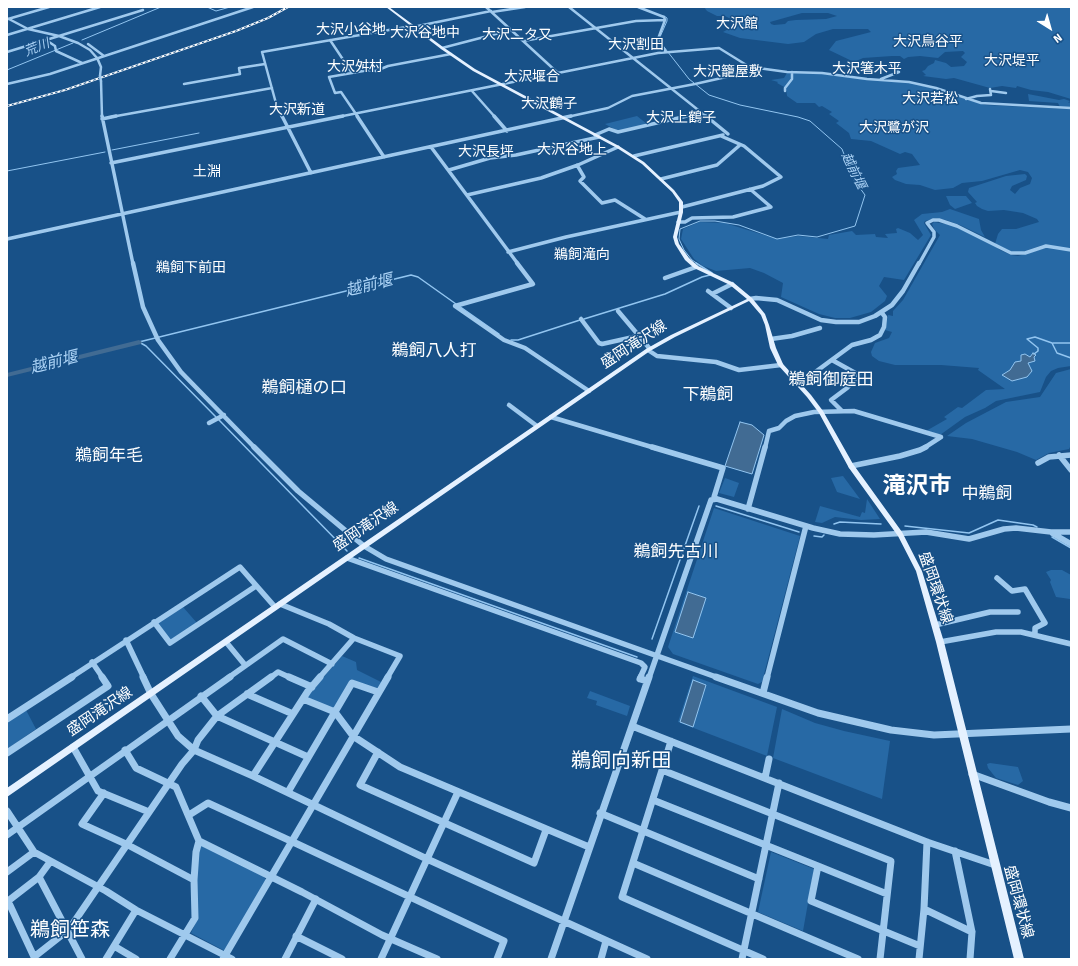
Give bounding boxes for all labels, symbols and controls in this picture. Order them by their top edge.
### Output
north arrow [1030,8,1070,48]
district label: 大沢館 [716,16,758,32]
district label: 大沢小谷地 [316,22,386,38]
district label: 大沢谷地中 [390,25,460,41]
district label: 大沢二タ又 [482,27,552,43]
text: N [1051,30,1064,45]
district label: 大沢鳥谷平 [893,34,963,50]
water label: 荒川 [22,36,52,60]
district label: 大沢割田 [608,37,664,53]
district label: 大沢堤平 [984,53,1040,69]
district label: 大沢舛村 [327,59,383,75]
district label: 大沢箸木平 [832,61,902,77]
district label: 大沢籠屋敷 [693,64,763,80]
district label: 大沢堰合 [504,69,560,85]
district label: 大沢若松 [902,91,958,107]
district label: 大沢鶴子 [521,96,577,112]
district label: 大沢新道 [269,102,325,118]
district label: 大沢上鶴子 [646,110,716,126]
district label: 大沢鷺が沢 [859,120,929,136]
district label: 大沢谷地上 [537,142,607,158]
district label: 大沢長坪 [458,144,514,160]
water label: 越前堰 [837,150,869,192]
district label: 土淵 [193,164,221,180]
district label: 鵜飼滝向 [554,247,610,263]
district label: 鵜飼下前田 [156,260,226,276]
water label: 越前堰 [343,271,395,301]
street label: 盛岡滝沢線 [598,317,670,373]
district label: 鵜飼八人打 [392,342,476,362]
water label: 越前堰 [28,348,80,378]
district label: 鵜飼御庭田 [789,371,873,391]
district label: 鵜飼樋の口 [262,379,346,399]
district label: 下鵜飼 [683,386,733,406]
district label: 鵜飼年毛 [75,447,143,467]
district label: 滝沢市 [883,473,951,501]
district label: 中鵜飼 [962,485,1012,505]
street label: 盛岡滝沢線 [330,499,402,555]
district label: 鵜飼先古川 [634,543,718,563]
street label: 盛岡環状線 [914,550,956,626]
street label: 盛岡滝沢線 [64,684,136,740]
district label: 鵜飼向新田 [571,750,671,774]
street label: 盛岡環状線 [1000,863,1036,941]
district label: 鵜飼笹森 [30,919,110,943]

